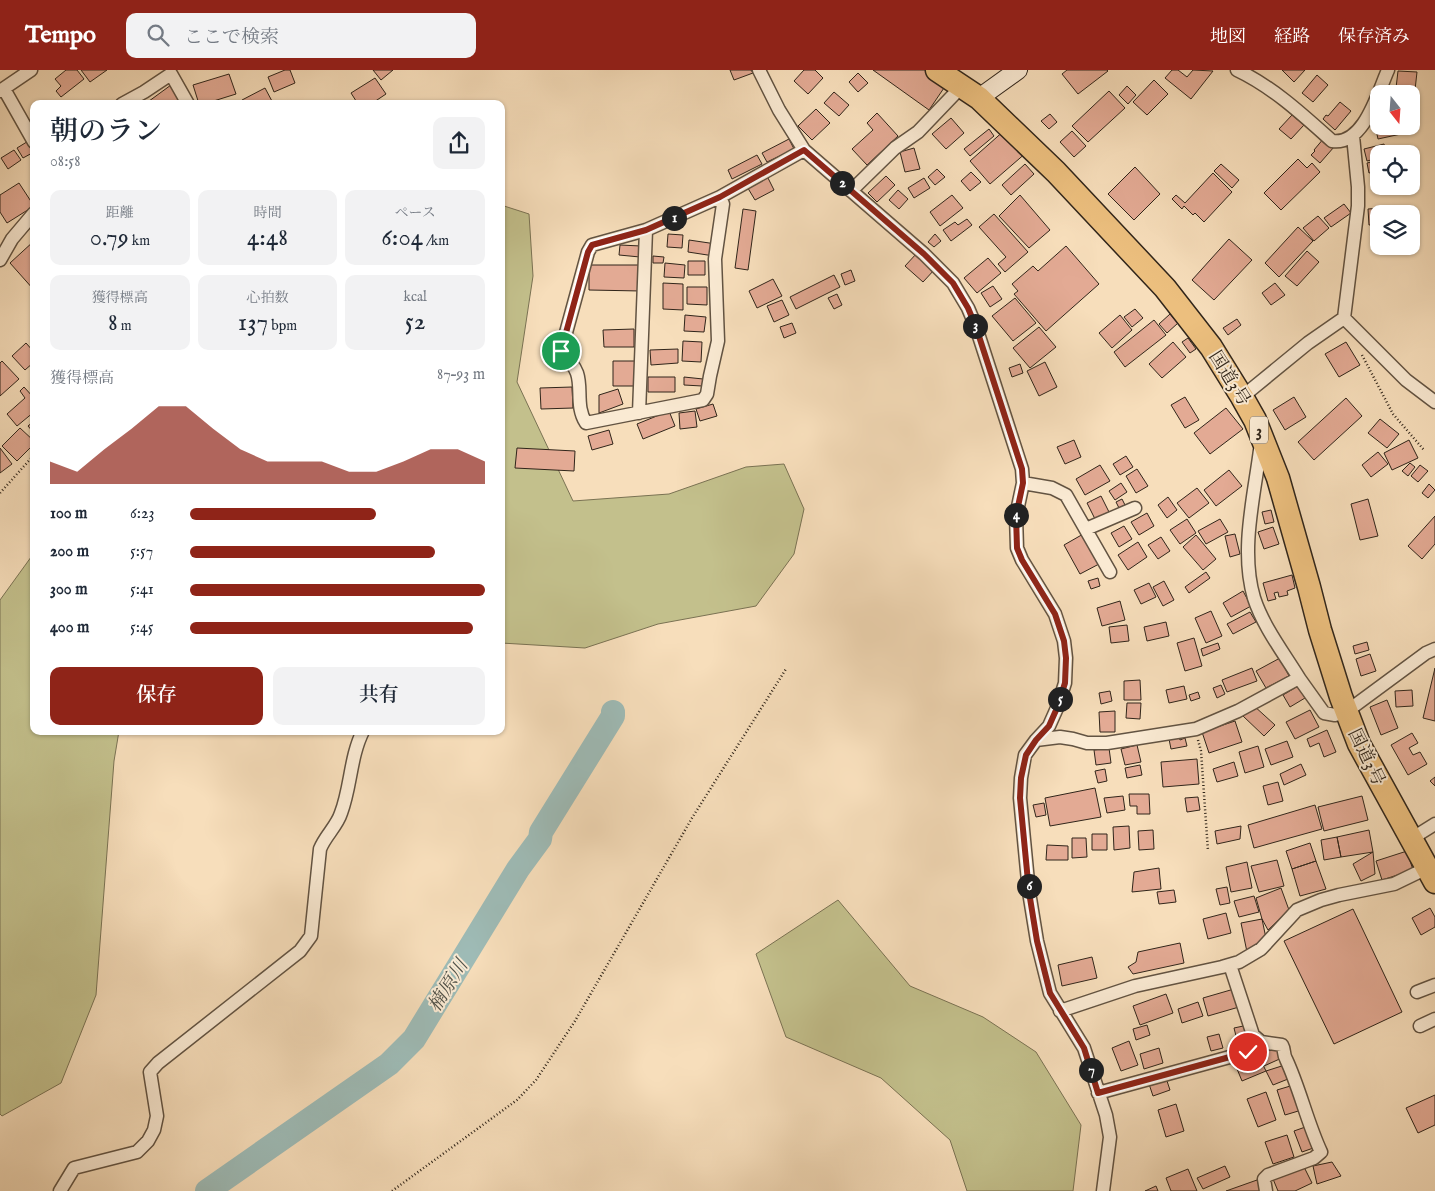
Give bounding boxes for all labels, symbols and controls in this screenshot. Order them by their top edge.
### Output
search box [126,13,476,58]
text: Tempo [25,20,96,51]
icon: search [144,21,172,49]
text: ここで検索 [184,26,279,50]
text: 地図 [1210,26,1246,49]
text: 経路 [1274,26,1310,49]
text: 保存済み [1338,26,1410,49]
north arrow [1370,85,1420,135]
map controls [1370,85,1420,255]
text: 朝のラン [50,115,162,150]
button: share [433,117,485,169]
button: locate [1370,145,1420,195]
text: 08:58 [50,152,80,172]
pin: 2 [830,170,854,196]
text: 2 [839,174,846,192]
text: 距離 [106,204,134,222]
text: 時間 [253,204,281,222]
text: ペース [395,204,436,222]
button: layers [1370,205,1420,255]
pin: 1 [662,206,686,230]
text: 1 [672,209,677,227]
text: 0.79 [90,222,129,254]
text: 4:48 [247,222,288,254]
text: 6:04 [381,222,423,254]
text: km [129,232,150,250]
text: /km [423,232,449,250]
text: kcal [403,288,427,306]
text: 獲得標高 [92,289,148,307]
text: 心拍数 [246,289,288,307]
text: 52 [405,306,426,338]
text: 8 [108,307,118,339]
text: 137 [238,307,268,339]
pin: 3 [962,314,988,338]
text: m [118,317,132,335]
text: bpm [268,317,297,335]
text: 3 [973,317,978,335]
pin [540,330,582,372]
icon: arrive [547,337,575,365]
street label: 国道3号 [1203,347,1255,411]
text: 87–93 m [437,365,485,385]
text: 獲得標高 [50,369,114,389]
road number: 3 [1250,416,1268,444]
pin: 4 [1004,502,1028,528]
text: 100 m [50,504,87,524]
text: 6:23 [130,504,154,524]
text: 4 [1013,506,1020,524]
text: 200 m [50,542,89,562]
text: 5:57 [130,542,153,562]
text: 300 m [50,580,88,600]
text: 5:41 [130,580,154,600]
text: 400 m [50,618,89,638]
text: 5:45 [130,618,154,638]
button: 保存 [50,667,263,725]
button: 共有 [273,667,485,725]
pin: 5 [1048,686,1072,712]
text: 5 [1058,690,1063,708]
street label: 国道3号 [1342,725,1389,790]
pin: 6 [1016,874,1042,898]
text: 6 [1027,877,1032,895]
water label: 楠原川 [423,954,475,1017]
pin [1227,1031,1269,1073]
icon: check [1234,1038,1262,1066]
pin: 7 [1078,1058,1104,1082]
text: 7 [1088,1061,1095,1079]

